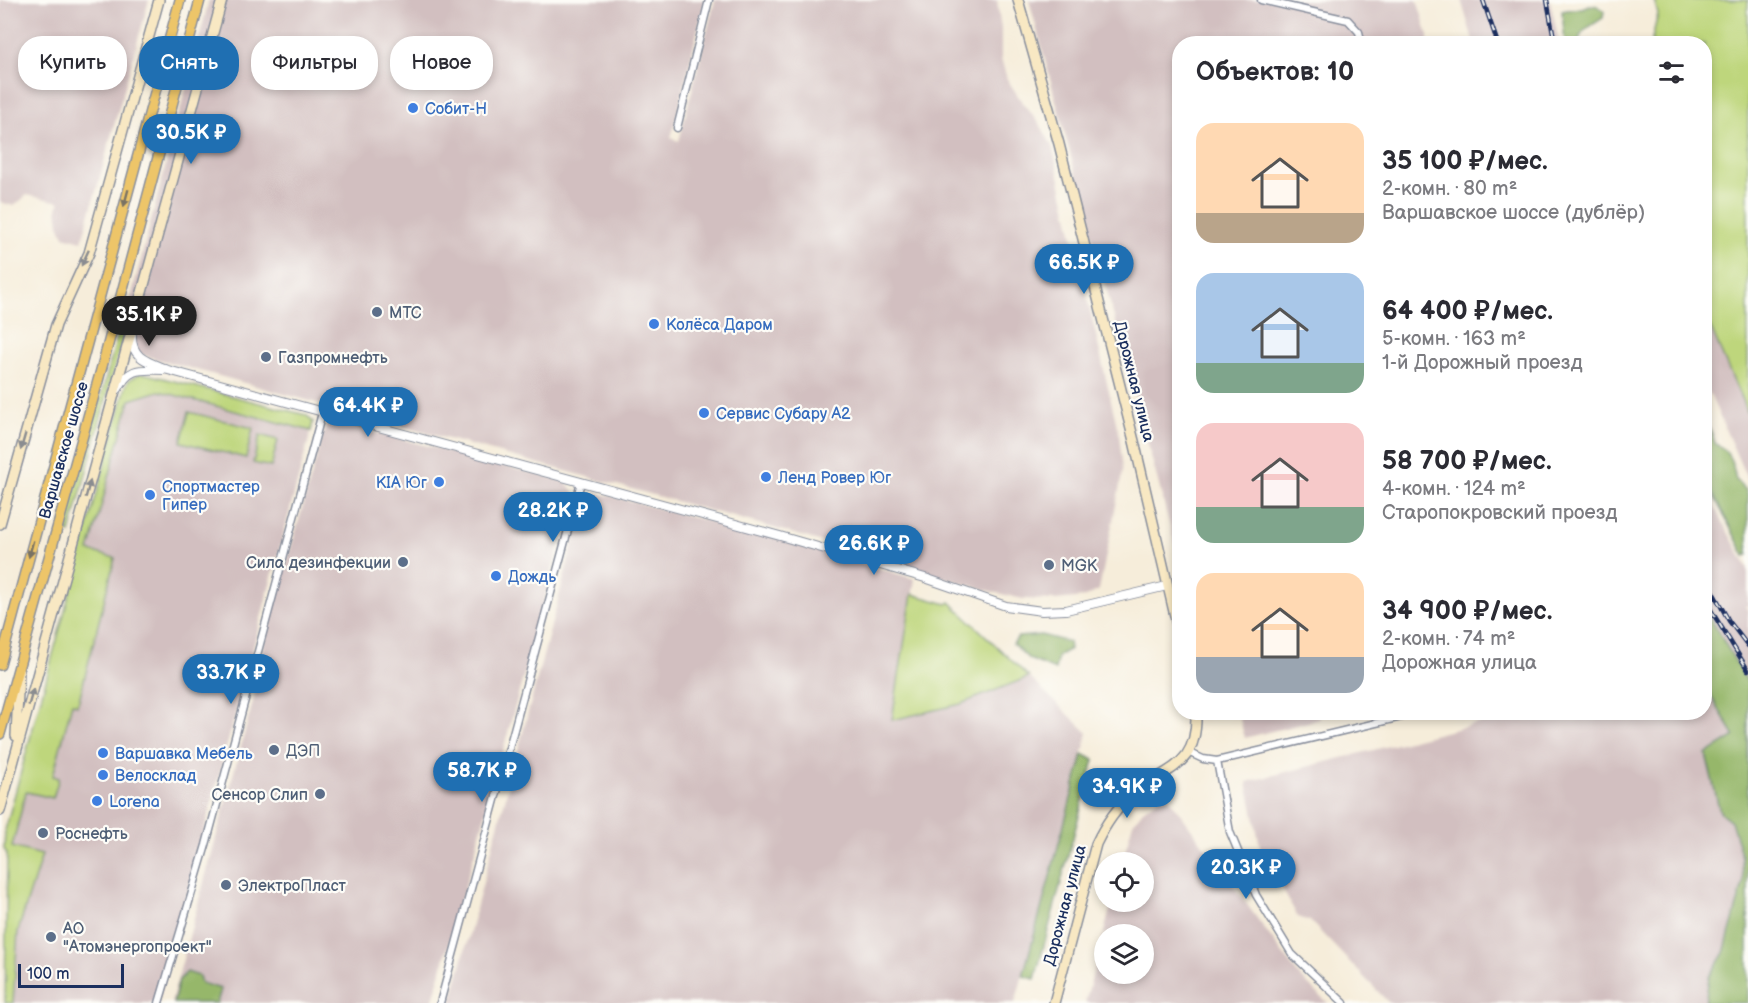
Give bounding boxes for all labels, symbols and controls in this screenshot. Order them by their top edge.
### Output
chip: Купить [18,36,127,90]
chip: Снять [139,36,239,90]
chip: Фильтры [251,36,378,90]
chip: Новое [390,36,493,90]
icon: filters [1655,56,1688,89]
text: Объектов: 10 [1196,57,1354,88]
place label: Собит-Н [425,100,487,119]
marker: Собит-Н [406,101,420,115]
pin: 30.5K ₽ [136,114,246,165]
text: 30.5K ₽ [156,121,226,145]
text: 35 100 ₽/мес. [1382,146,1548,177]
icon: home [1244,147,1316,219]
text: 2-комн. · 80 m² [1382,177,1517,201]
one-way arrow [121,189,130,207]
text: Варшавское шоссе (дублёр) [1382,201,1645,225]
pin: 66.5K ₽ [1029,244,1139,295]
one-way arrow [81,250,90,267]
text: 66.5K ₽ [1049,251,1119,275]
pin: 35.1K ₽ [94,296,204,347]
text: 64 400 ₽/мес. [1382,296,1553,327]
icon: home [1244,297,1316,369]
text: 35.1K ₽ [116,303,182,327]
place label: МТС [389,304,422,323]
marker: МТС [370,305,384,319]
place label: Колёса Даром [666,316,773,335]
marker: Колёса Даром [647,317,661,331]
street label: Дорожная улица [1109,319,1158,444]
text: 5-комн. · 163 m² [1382,327,1526,351]
place label: Газпромнефть [278,349,388,368]
marker: Газпромнефть [259,350,273,364]
text: 1-й Дорожный проезд [1382,351,1583,375]
street label: Варшавское шоссе [36,380,93,521]
pin: 64.4K ₽ [313,387,423,438]
text: 64.4K ₽ [333,394,403,418]
place label: Сервис Субару А2 [716,405,851,424]
marker: Сервис Субару А2 [697,406,711,420]
one-way arrow [18,433,27,451]
text: 58 700 ₽/мес. [1382,446,1552,477]
icon: home [1244,447,1316,519]
place label: Ленд Ровер Юг [777,469,891,488]
marker: Ленд Ровер Юг [759,470,773,484]
place label: KIA Юг [376,474,427,493]
marker: KIA Юг [432,475,446,489]
text: 4-комн. · 124 m² [1382,477,1526,501]
place label: Спортмастер Гипер [162,478,260,515]
one-way arrow [84,480,94,498]
marker: Спортмастер Гипер [143,488,157,502]
pin: 28.2K ₽ [498,492,608,543]
text: 28.2K ₽ [517,499,589,523]
text: Старопокровский проезд [1382,501,1617,525]
pin: 26.6K ₽ [819,525,929,576]
text: 26.6K ₽ [838,532,910,556]
one-way arrow [26,540,36,558]
place label: Сила дезинфекции [246,554,391,573]
marker: Сила дезинфекции [396,555,410,569]
place label: MGK [1061,557,1098,576]
marker: MGK [1042,558,1056,572]
place label: Дождь [508,568,556,587]
marker: Дождь [489,569,503,583]
text: 34 900 ₽/мес. [1382,596,1552,627]
icon: home [1244,597,1316,669]
text: 2-комн. · 74 m² [1382,627,1515,651]
text: Дорожная улица [1382,651,1537,675]
pin: 33.7K ₽ [176,654,286,705]
text: 33.7K ₽ [196,661,266,685]
one-way arrow [27,688,36,706]
place label: ДЭП [286,742,320,761]
marker: ДЭП [267,743,281,757]
place label: Варшавка Мебель [115,745,253,764]
marker: Варшавка Мебель [96,746,110,760]
pin: 58.7K ₽ [427,752,537,803]
text: 58.7K ₽ [447,759,517,783]
place label: Велосклад [115,767,196,786]
marker: Велосклад [96,768,110,782]
pin: 34.9K ₽ [1072,768,1182,819]
text: 34.9K ₽ [1092,775,1162,799]
place label: Сенсор Слип [212,786,308,805]
marker: Сенсор Слип [313,787,327,801]
place label: Lorena [109,793,160,812]
marker: Lorena [90,794,104,808]
place label: Роснефть [55,825,128,844]
marker: Роснефть [36,826,50,840]
street label: Дорожная улица [1040,843,1091,968]
pin: 20.3K ₽ [1191,849,1301,900]
map controls [1094,852,1154,984]
button: locate [1094,852,1154,912]
text: 20.3K ₽ [1211,856,1281,880]
place label: ЭлектроПласт [238,877,347,896]
marker: ЭлектроПласт [219,878,233,892]
place label: АО "Атомэнергопроект" [62,920,212,957]
button: layers [1094,924,1154,984]
marker: АО "Атомэнергопроект" [44,930,58,944]
scale bar [18,961,124,988]
text: 100 m [27,965,70,984]

